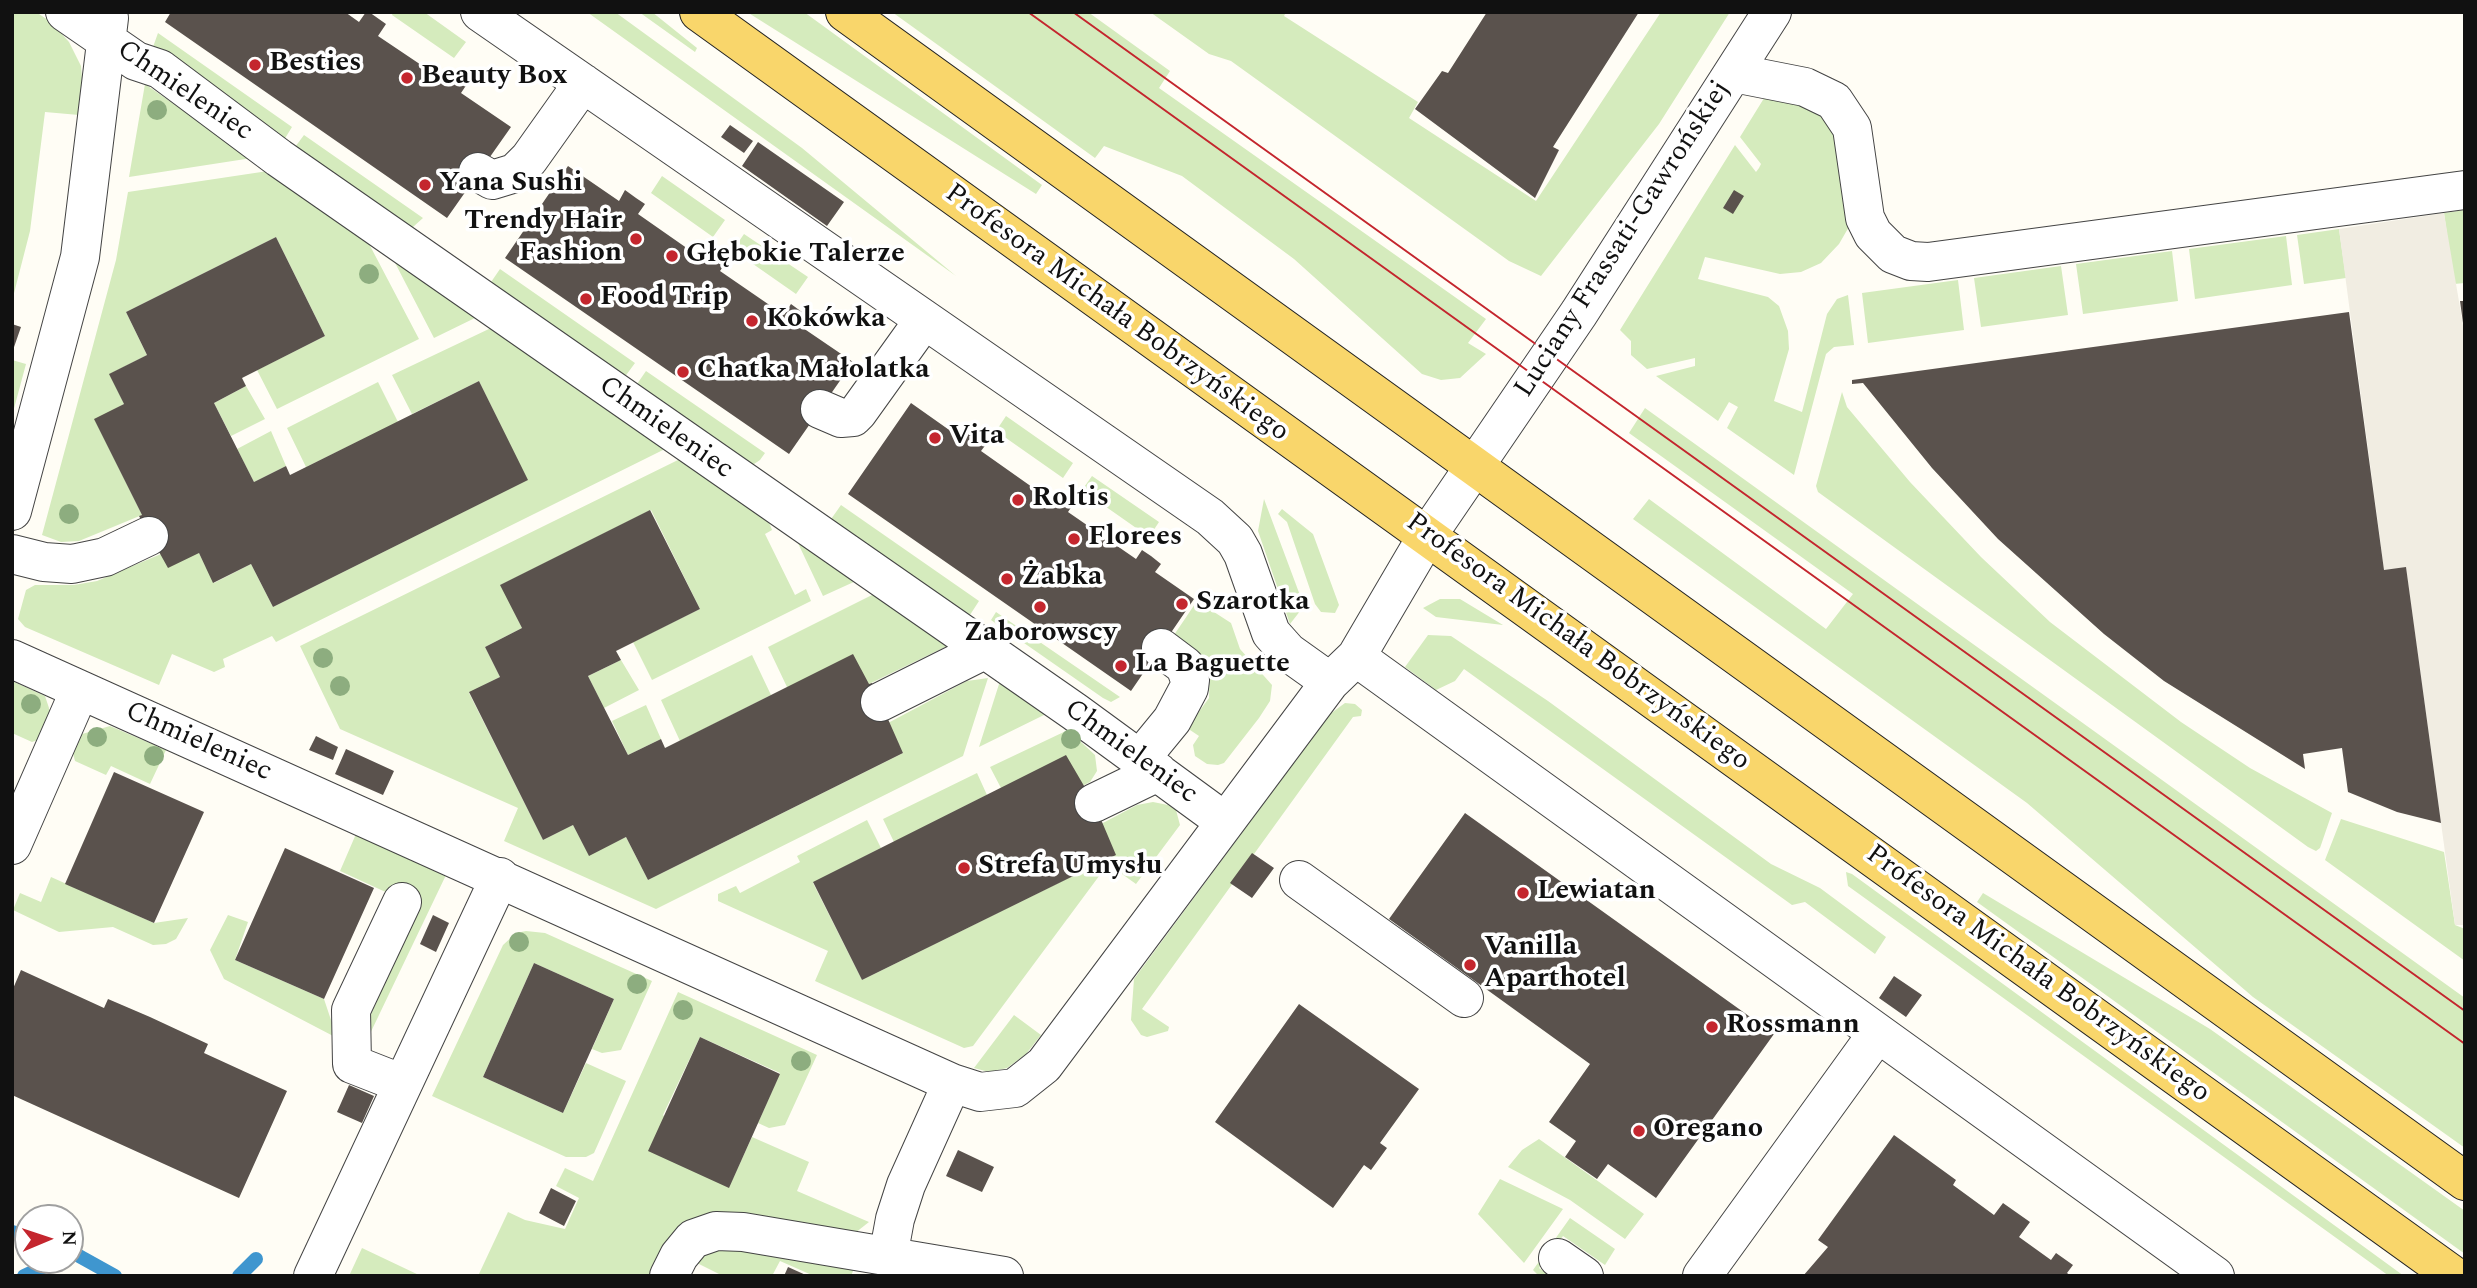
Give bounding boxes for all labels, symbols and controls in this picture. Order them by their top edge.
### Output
street label: Chmieleniec [110,34,258,150]
place label: Besties [269,48,361,82]
marker: Besties [247,57,263,73]
place label: Beauty Box [421,61,568,95]
marker: Beauty Box [399,70,415,86]
street label: Luciany Frassati-Gawrońskiej [1509,75,1739,405]
place label: Yana Sushi [439,168,583,202]
marker: Yana Sushi [417,177,433,193]
street label: Profesora Michała Bobrzyńskiego [937,178,1295,450]
place label: Trendy Hair Fashion [464,206,622,272]
marker: Trendy Hair Fashion [628,231,644,247]
place label: Głębokie Talerze [686,239,905,273]
marker: Głębokie Talerze [664,248,680,264]
place label: Food Trip [600,282,729,316]
marker: Food Trip [578,291,594,307]
place label: Kokówka [766,304,886,338]
marker: Kokówka [744,313,760,329]
place label: Chatka Małolatka [697,355,930,389]
marker: Chatka Małolatka [675,364,691,380]
street label: Chmieleniec [591,370,739,488]
place label: Vita [949,421,1004,455]
marker: Vita [927,430,943,446]
place label: Roltis [1032,483,1109,517]
marker: Roltis [1010,492,1026,508]
street label: Profesora Michała Bobrzyńskiego [1398,507,1756,779]
place label: Florees [1088,522,1182,556]
marker: Florees [1066,531,1082,547]
place label: Żabka [1021,562,1102,596]
marker: Żabka [999,571,1015,587]
place label: Szarotka [1196,587,1310,621]
marker: Szarotka [1174,596,1190,612]
marker: Zaborowscy [1032,599,1048,615]
place label: Zaborowscy [963,618,1117,652]
place label: La Baguette [1135,649,1290,683]
marker: La Baguette [1113,658,1129,674]
street label: Chmieleniec [1057,693,1203,813]
street label: Chmieleniec [120,696,276,790]
street label: Profesora Michała Bobrzyńskiego [1858,839,2216,1111]
place label: Strefa Umysłu [978,851,1162,885]
marker: Strefa Umysłu [956,860,972,876]
place label: Lewiatan [1537,876,1656,910]
marker: Lewiatan [1515,885,1531,901]
place label: Vanilla Aparthotel [1484,932,1626,998]
marker: Vanilla Aparthotel [1462,957,1478,973]
place label: Rossmann [1726,1010,1860,1044]
marker: Rossmann [1704,1019,1720,1035]
place label: Oregano [1653,1114,1763,1148]
marker: Oregano [1631,1123,1647,1139]
north arrow [14,1204,84,1274]
text: N [54,1230,83,1247]

